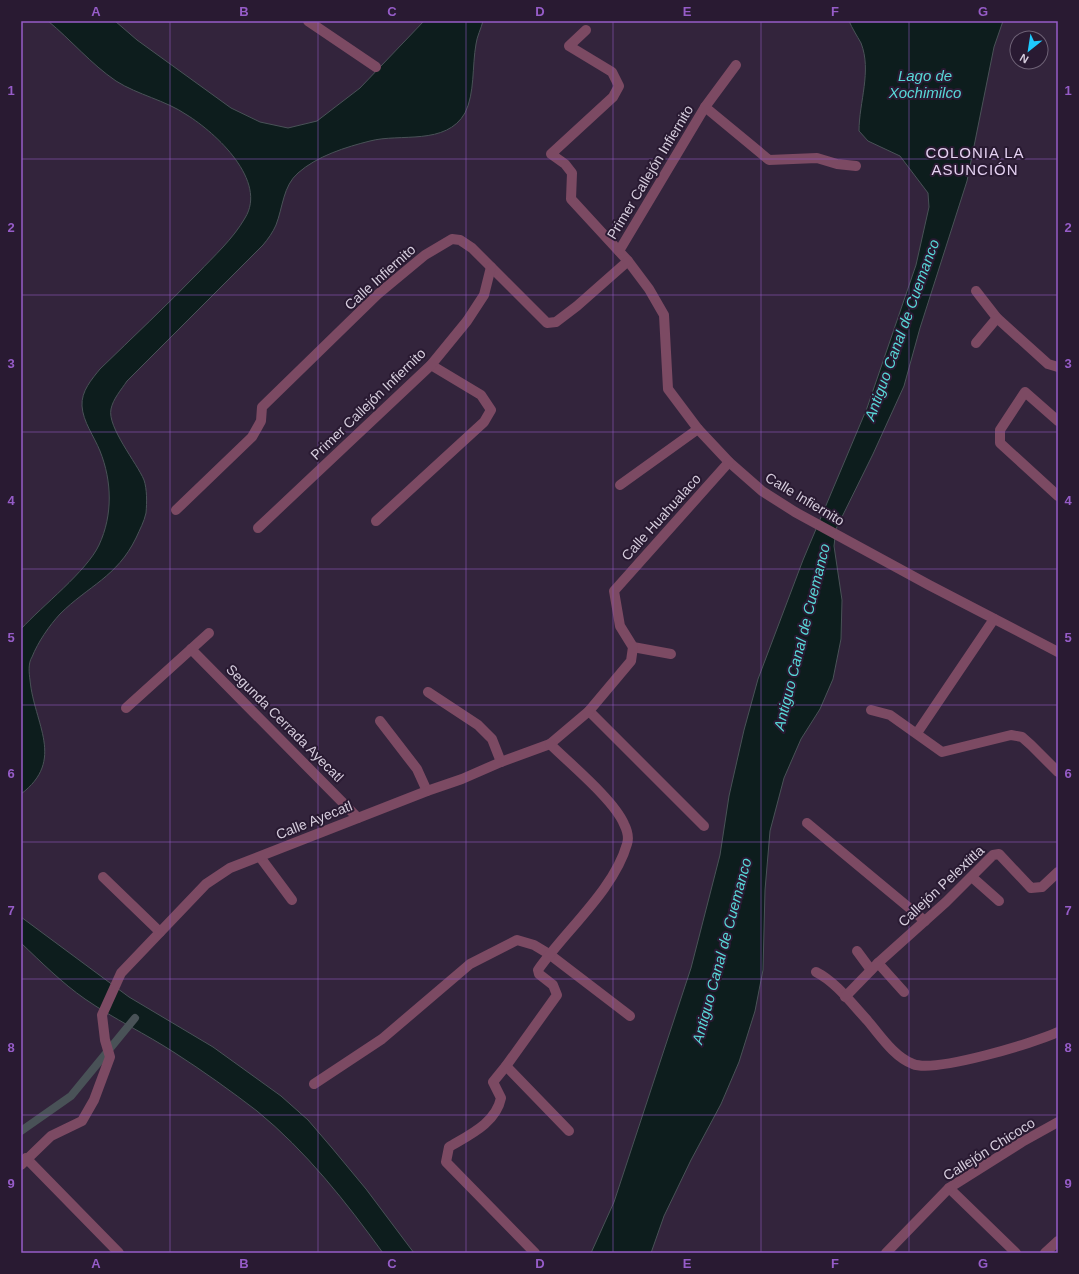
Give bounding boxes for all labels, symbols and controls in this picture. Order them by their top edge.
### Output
text: A [91,4,101,19]
text: B [239,4,249,19]
text: C [387,4,397,19]
text: D [535,4,545,19]
text: E [683,4,692,19]
text: F [831,4,839,19]
text: G [978,4,988,19]
north arrow [1009,30,1049,70]
text: N [1018,51,1030,66]
water label: Lago de Xochimilco [888,67,961,101]
text: 1 [7,83,15,98]
text: 1 [1064,83,1072,98]
street label: Primer Callejón Infiernito [604,102,696,242]
district label: COLONIA LA ASUNCIÓN [925,144,1025,178]
text: 2 [7,220,15,235]
text: 2 [1064,220,1072,235]
water label: Antiguo Canal de Cuemanco [860,237,942,424]
street label: Calle Infiernito [341,241,419,313]
street label: Primer Callejón Infiernito [307,345,429,463]
text: 3 [7,356,15,371]
text: 3 [1064,356,1072,371]
street label: Calle Infiernito [763,469,848,529]
street label: Calle Huahualaco [618,470,704,563]
text: 4 [7,493,15,508]
text: 4 [1064,493,1072,508]
water label: Antiguo Canal de Cuemanco [770,542,833,733]
text: 5 [7,630,15,645]
text: 5 [1064,630,1072,645]
street label: Segunda Cerrada Ayecatl [223,661,347,785]
text: 6 [7,766,15,781]
text: 6 [1064,766,1072,781]
street label: Calle Ayecatl [274,797,354,843]
street label: Callejón Pelextitla [895,842,987,930]
water label: Antiguo Canal de Cuemanco [688,856,755,1047]
text: 7 [7,903,15,918]
text: 7 [1064,903,1072,918]
text: 8 [7,1040,15,1055]
text: 8 [1064,1040,1072,1055]
street label: Callejón Chicoco [940,1114,1038,1184]
text: 9 [7,1176,15,1191]
text: 9 [1064,1176,1072,1191]
text: A [91,1256,101,1271]
text: B [239,1256,249,1271]
text: C [387,1256,397,1271]
text: D [535,1256,545,1271]
text: E [683,1256,692,1271]
text: F [831,1256,839,1271]
text: G [978,1256,988,1271]

